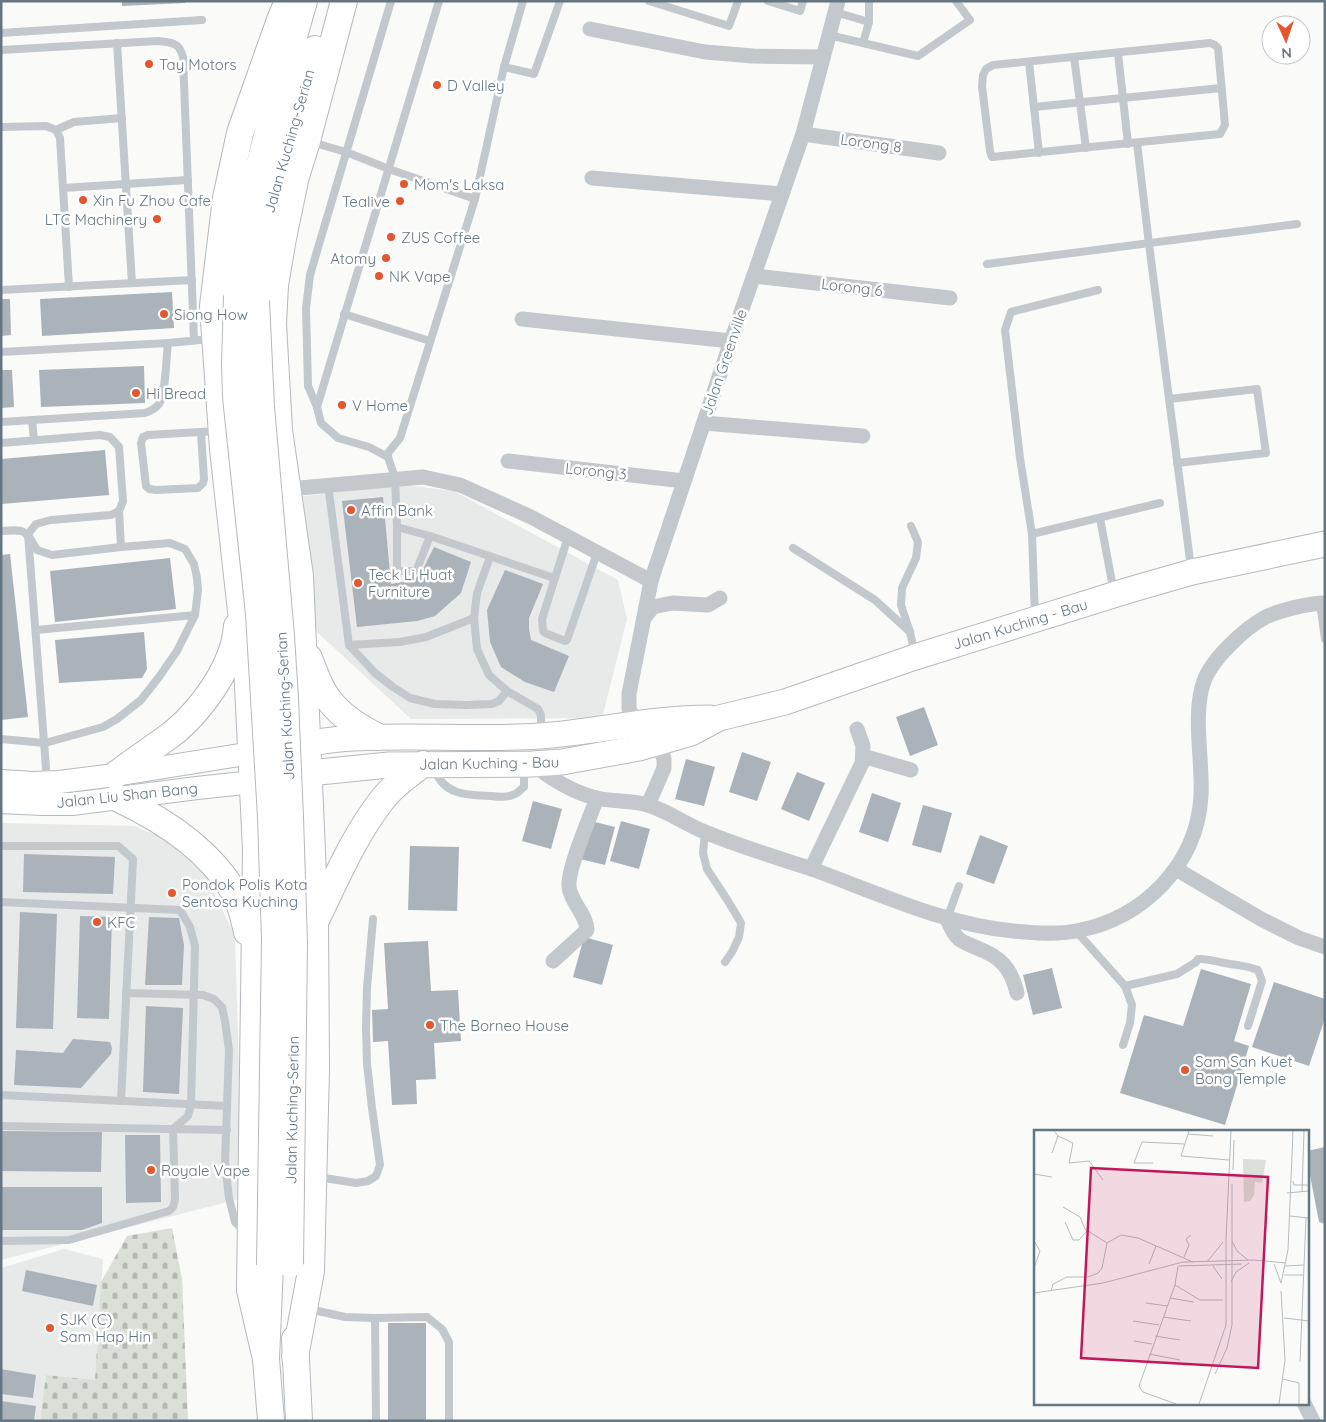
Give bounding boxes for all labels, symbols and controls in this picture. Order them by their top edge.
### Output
north arrow [1261,15,1311,65]
text: N [1281,44,1292,62]
place label: Tay Motors [159,55,237,74]
marker: Tay Motors [143,58,155,70]
street label: Jalan Kuching-Serian [259,67,319,215]
place label: D Valley [447,76,504,95]
marker: D Valley [431,79,443,91]
street label: Lorong 8 [839,129,903,157]
place label: Mom's Laksa [414,175,504,194]
marker: Mom's Laksa [398,178,410,190]
place label: Xin Fu Zhou Cafe [93,191,211,210]
place label: Tealive [342,192,390,211]
marker: Xin Fu Zhou Cafe [77,194,89,206]
marker: Tealive [394,195,406,207]
place label: LTC Machinery [45,210,147,229]
marker: LTC Machinery [151,213,163,225]
place label: ZUS Coffee [401,228,480,247]
marker: ZUS Coffee [385,231,397,243]
place label: Atomy [330,249,376,268]
marker: Atomy [380,252,392,264]
place label: NK Vape [389,267,451,286]
marker: NK Vape [373,270,385,282]
street label: Lorong 6 [820,274,884,300]
place label: Siong How [174,305,248,324]
street label: Jalan Greenville [697,307,751,417]
marker: Siong How [158,308,170,320]
place label: Hi Bread [146,384,206,403]
marker: Hi Bread [130,387,142,399]
place label: V Home [352,396,408,415]
marker: V Home [336,399,348,411]
street label: Lorong 3 [564,458,628,484]
place label: Affin Bank [361,501,433,520]
marker: Affin Bank [345,504,357,516]
place label: Teck Li Huat Furniture [368,565,452,601]
marker: Teck Li Huat Furniture [352,577,364,589]
street label: Jalan Kuching - Bau [950,594,1090,654]
street label: Jalan Kuching-Serian [272,631,298,781]
street label: Jalan Kuching - Bau [419,752,559,774]
street label: Jalan Liu Shan Bang [55,778,199,812]
place label: Pondok Polis Kota Sentosa Kuching [182,875,307,911]
marker: Pondok Polis Kota Sentosa Kuching [166,887,178,899]
place label: KFC [107,913,135,932]
marker: KFC [91,916,103,928]
place label: The Borneo House [440,1016,569,1035]
marker: The Borneo House [424,1019,436,1031]
street label: Jalan Kuching-Serian [281,1036,303,1184]
place label: Sam San Kuet Bong Temple [1195,1052,1293,1088]
marker: Sam San Kuet Bong Temple [1179,1064,1191,1076]
inset map [1034,1130,1308,1404]
place label: Royale Vape [161,1161,250,1180]
marker: Royale Vape [145,1164,157,1176]
place label: SJK (C) Sam Hap Hin [60,1310,151,1346]
marker: SJK (C) Sam Hap Hin [44,1322,56,1334]

